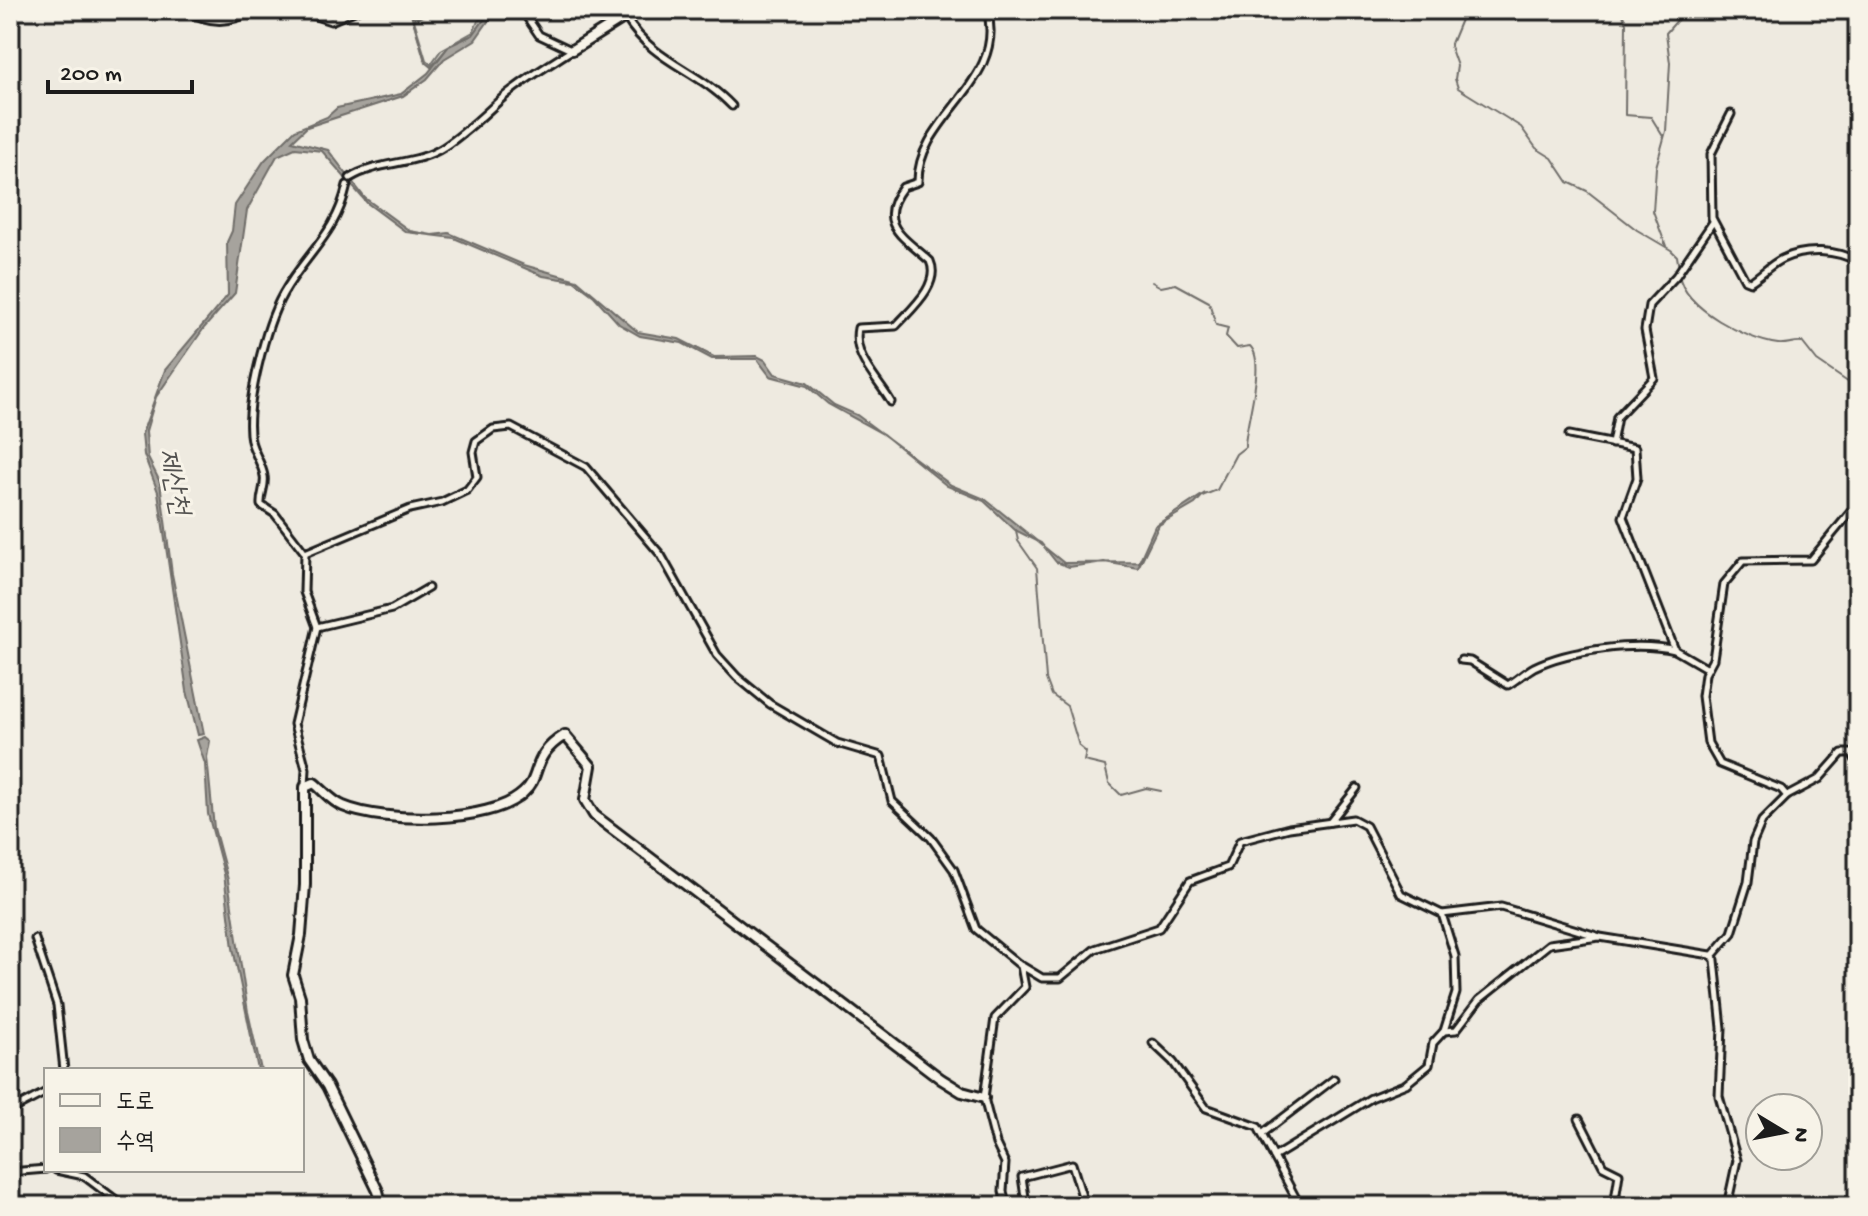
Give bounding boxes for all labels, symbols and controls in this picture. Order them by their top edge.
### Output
scale bar [48,44,192,94]
text: 200 m [60,61,122,90]
water label: 제산천 [148,445,195,521]
legend [44,1068,304,1172]
text: 도로 [116,1089,155,1118]
north arrow [1744,1092,1824,1172]
text: N [1786,1125,1814,1144]
text: 수역 [116,1129,155,1158]

